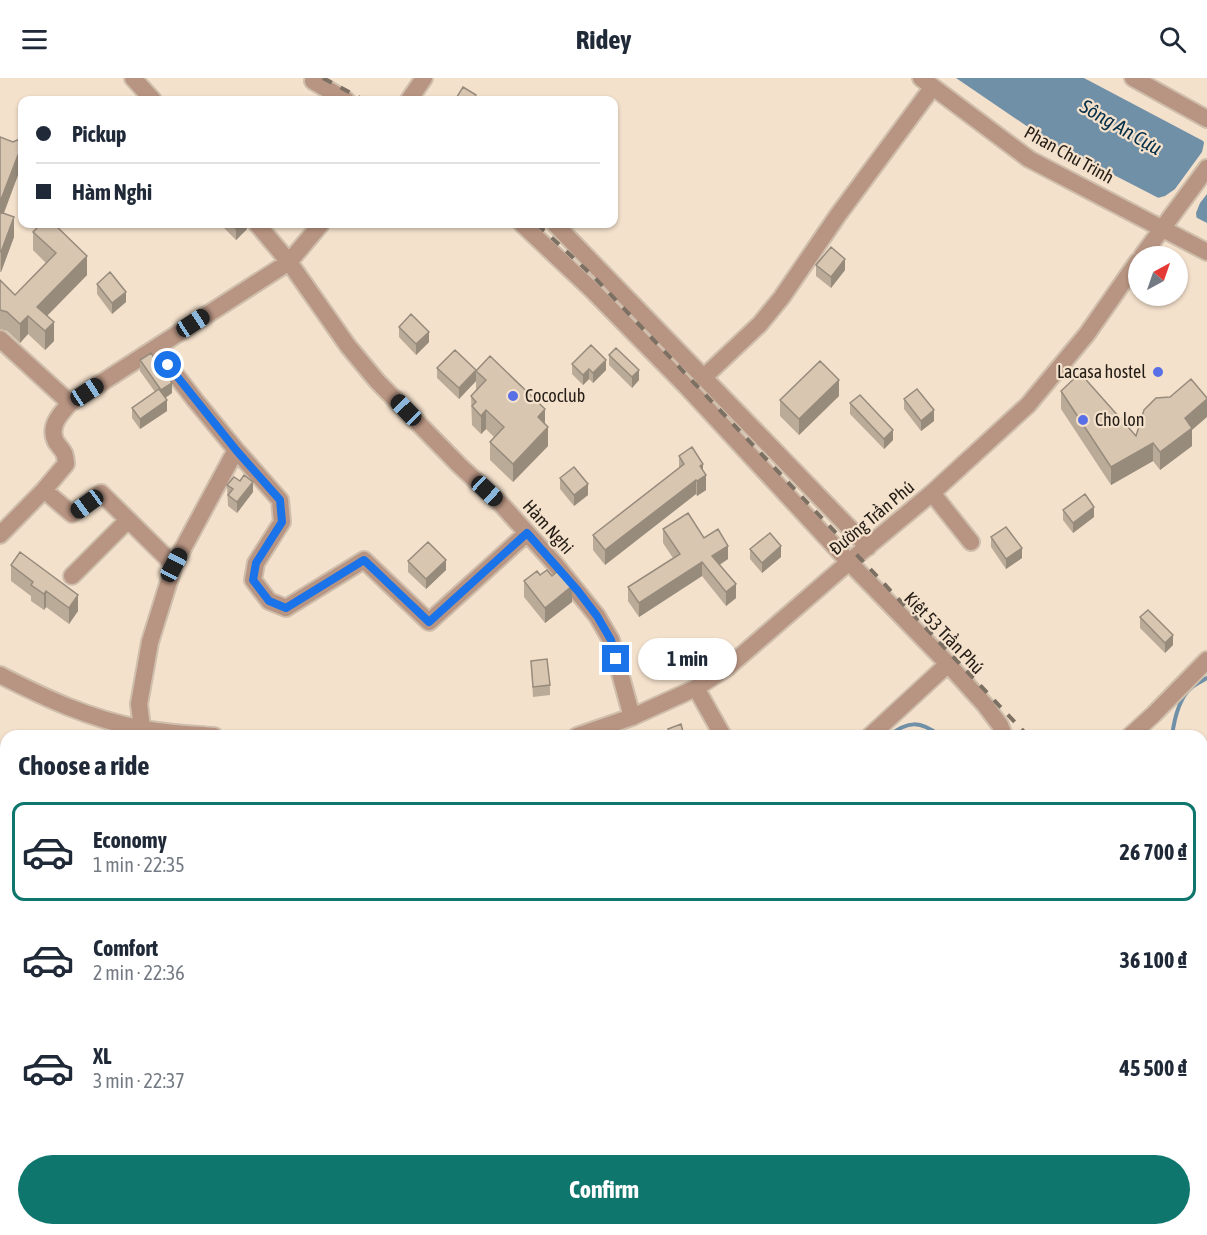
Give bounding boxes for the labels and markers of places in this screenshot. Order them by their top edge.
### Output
place label: Lacasa hostel [1057,361,1146,382]
marker: Lacasa hostel [1151,365,1165,379]
place label: Cococlub [525,385,585,406]
marker: Cococlub [506,389,520,403]
place label: Cho lon [1095,409,1145,430]
marker: Cho lon [1076,413,1090,427]

